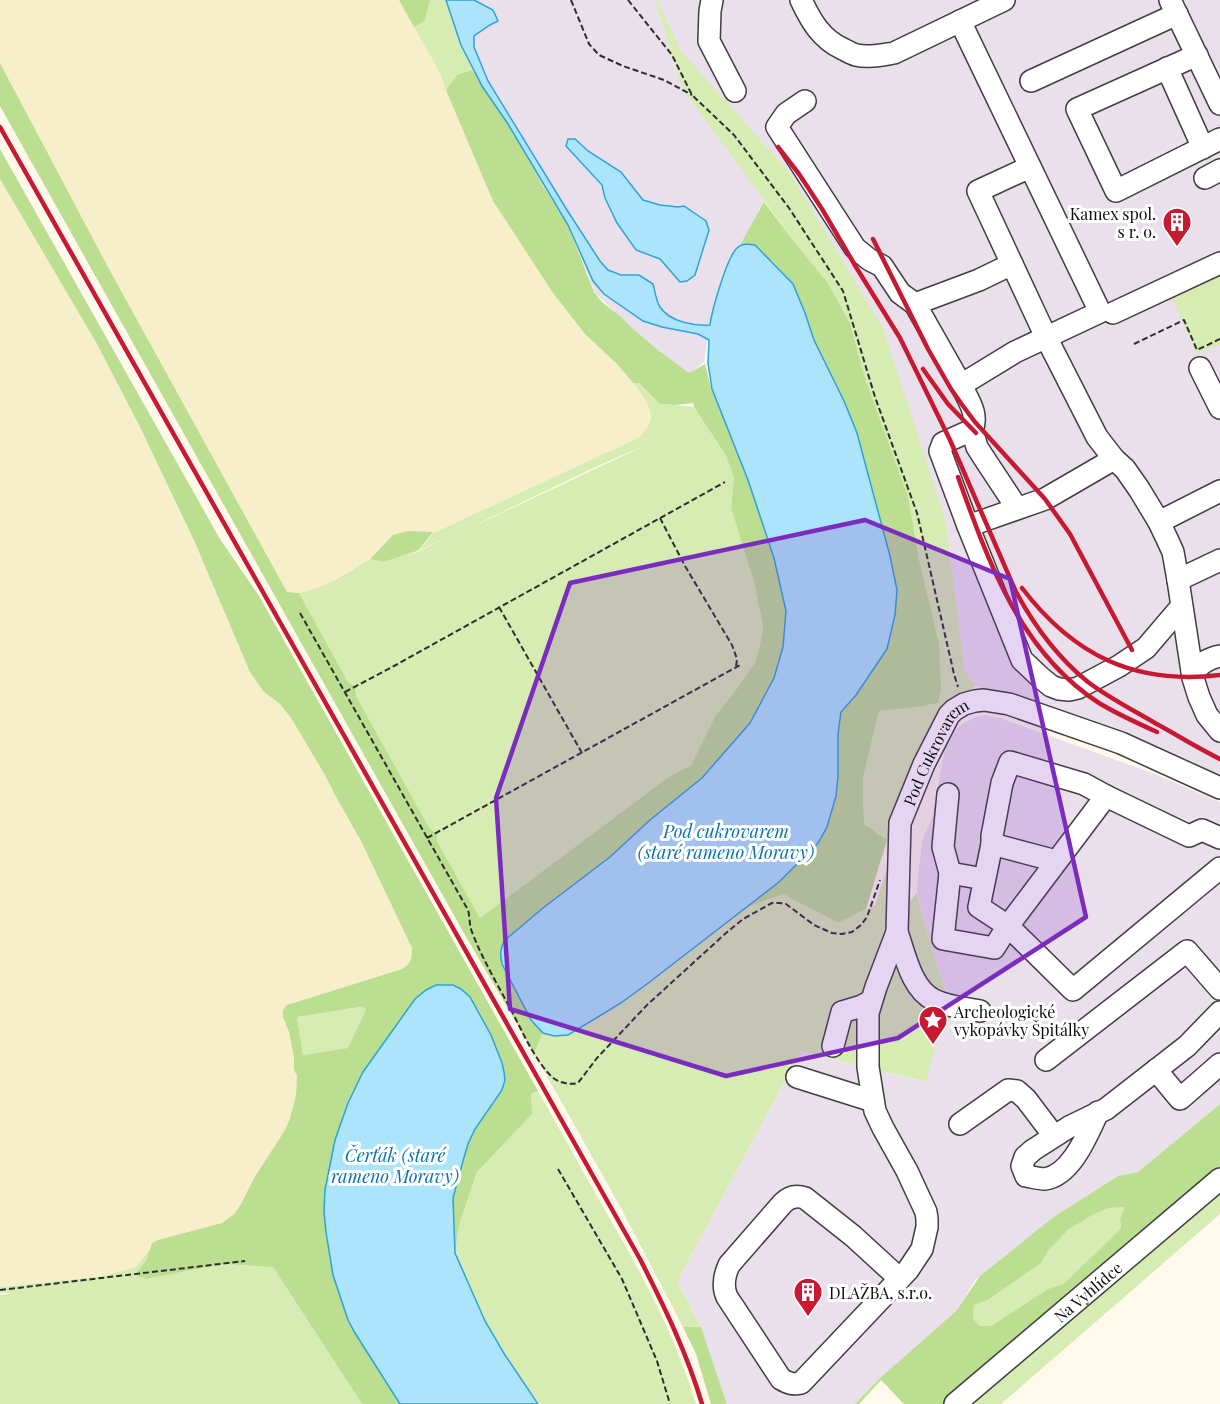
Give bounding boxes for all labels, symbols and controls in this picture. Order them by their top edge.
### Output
place label: Kamex spol. s r. o. [1070,203,1156,242]
building icon: Kamex spol. s r. o. [1161,206,1193,248]
street label: Pod Cukrovarem [898,693,972,808]
water label: Pod cukrovarem (staré rameno Moravy) [638,819,814,864]
place label: Archeologické vykopávky Špitálky [953,1001,1089,1040]
place icon: Archeologické vykopávky Špitálky [917,1004,949,1046]
water label: Čerťák (staré rameno Moravy) [331,1143,459,1188]
street label: Na Vyhlídce [1049,1257,1126,1326]
building icon: DLAŽBA, s.r.o. [792,1276,824,1318]
place label: DLAŽBA, s.r.o. [829,1282,932,1303]

